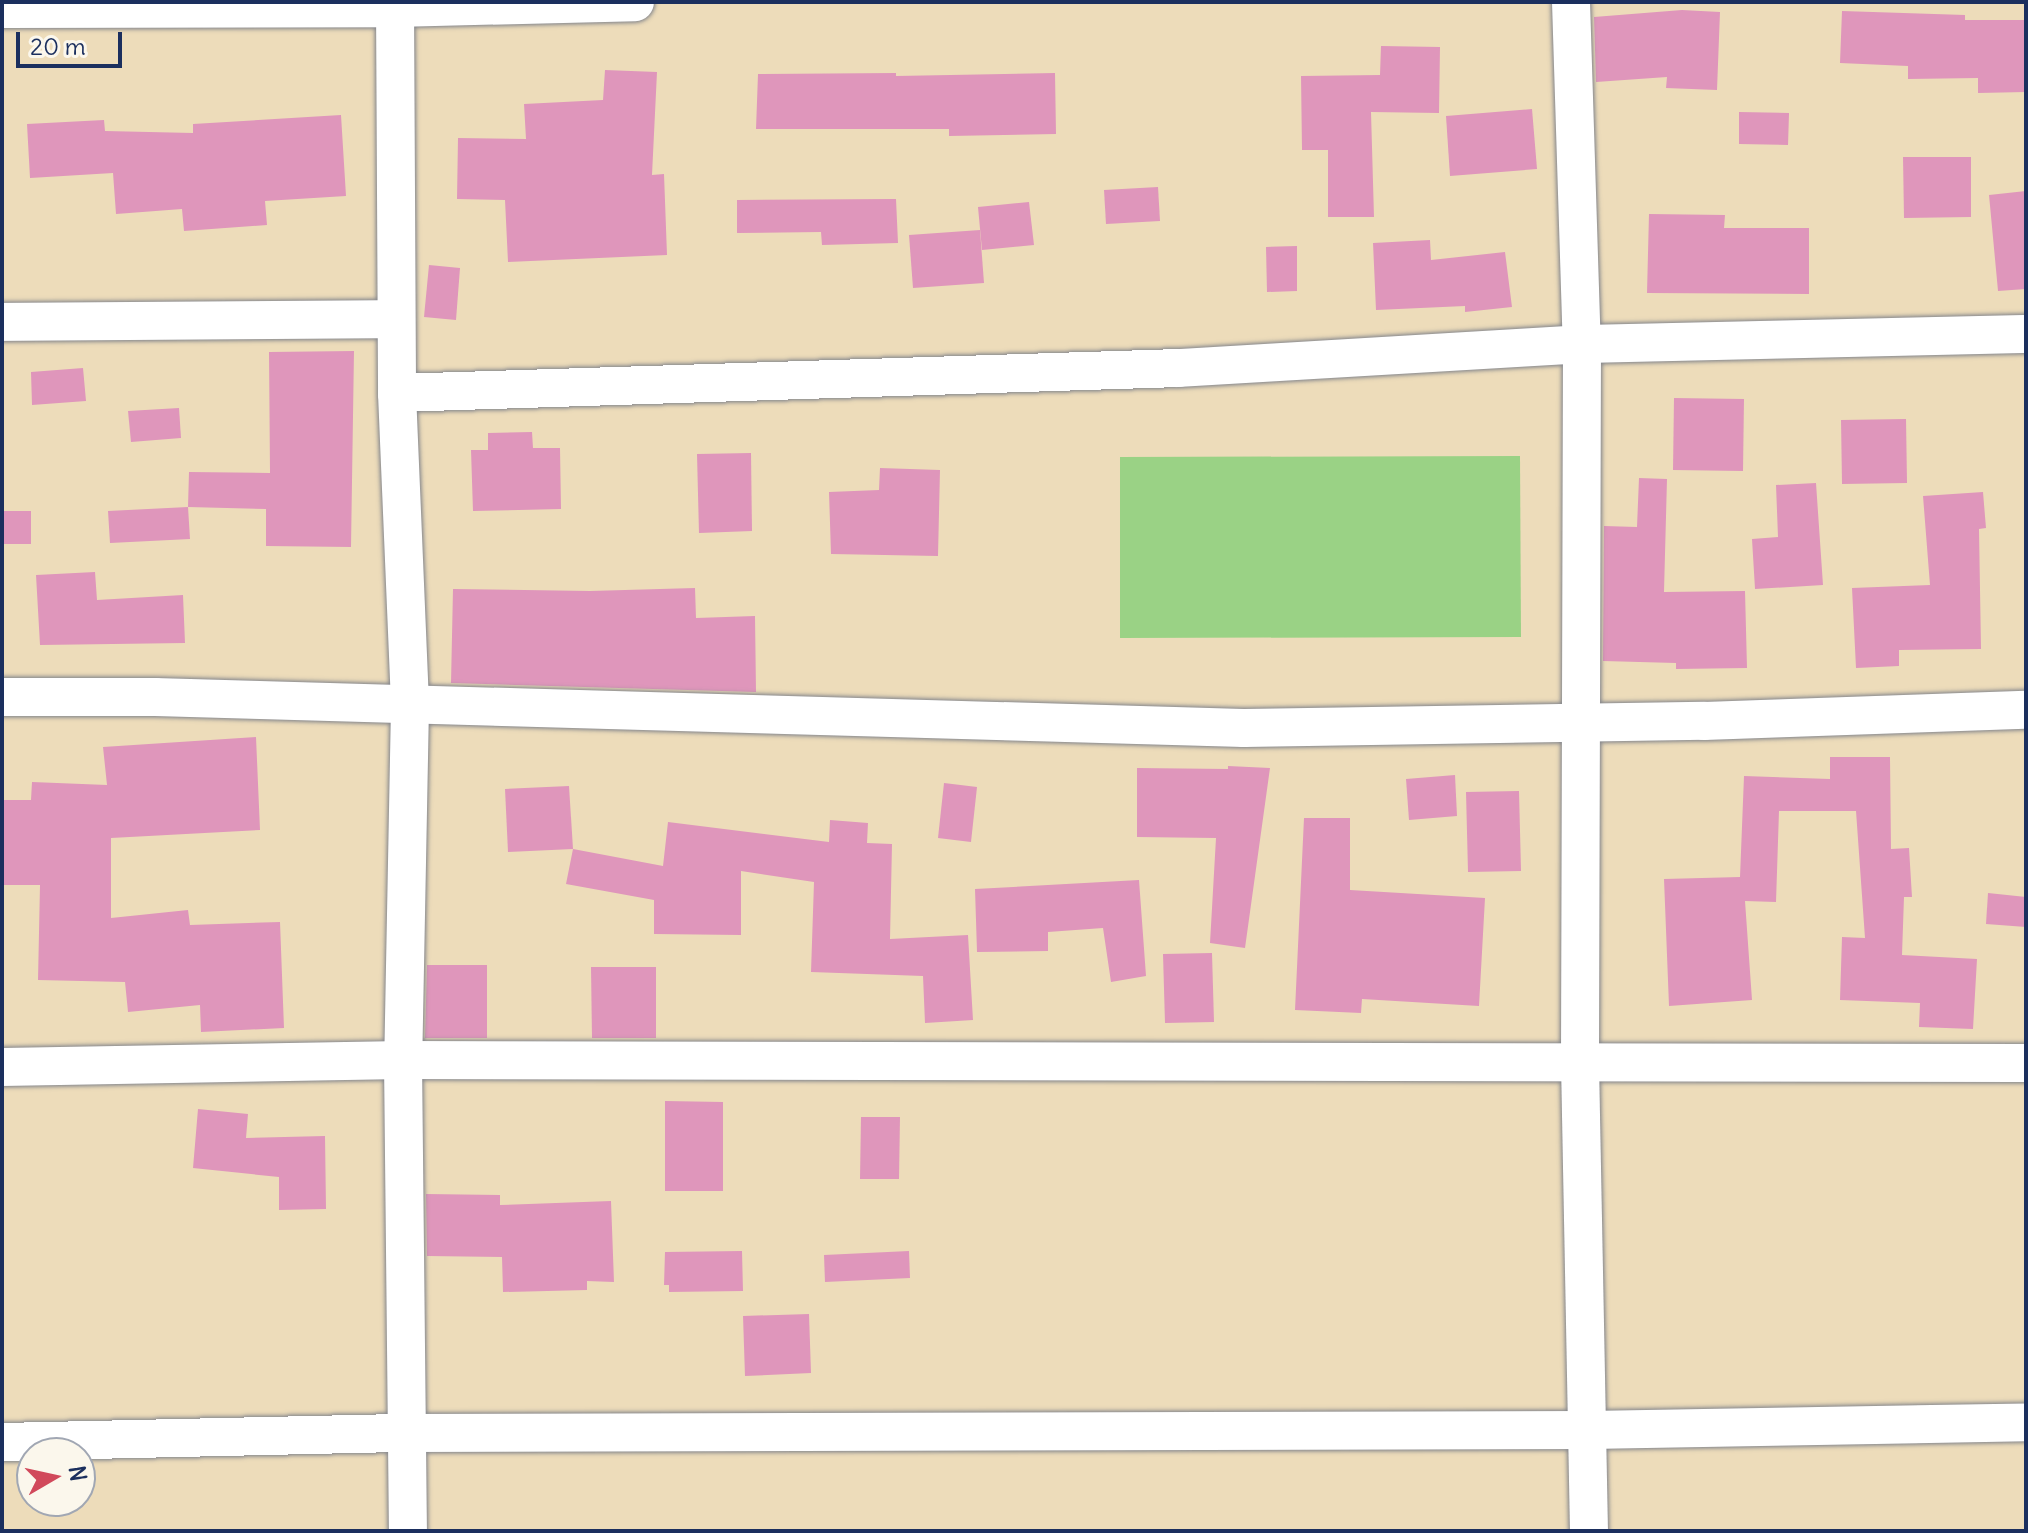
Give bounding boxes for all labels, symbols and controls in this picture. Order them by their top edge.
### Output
scale bar [20,16,126,66]
text: 20 m [30,31,86,61]
north arrow [16,1437,96,1517]
text: N [63,1464,93,1483]

